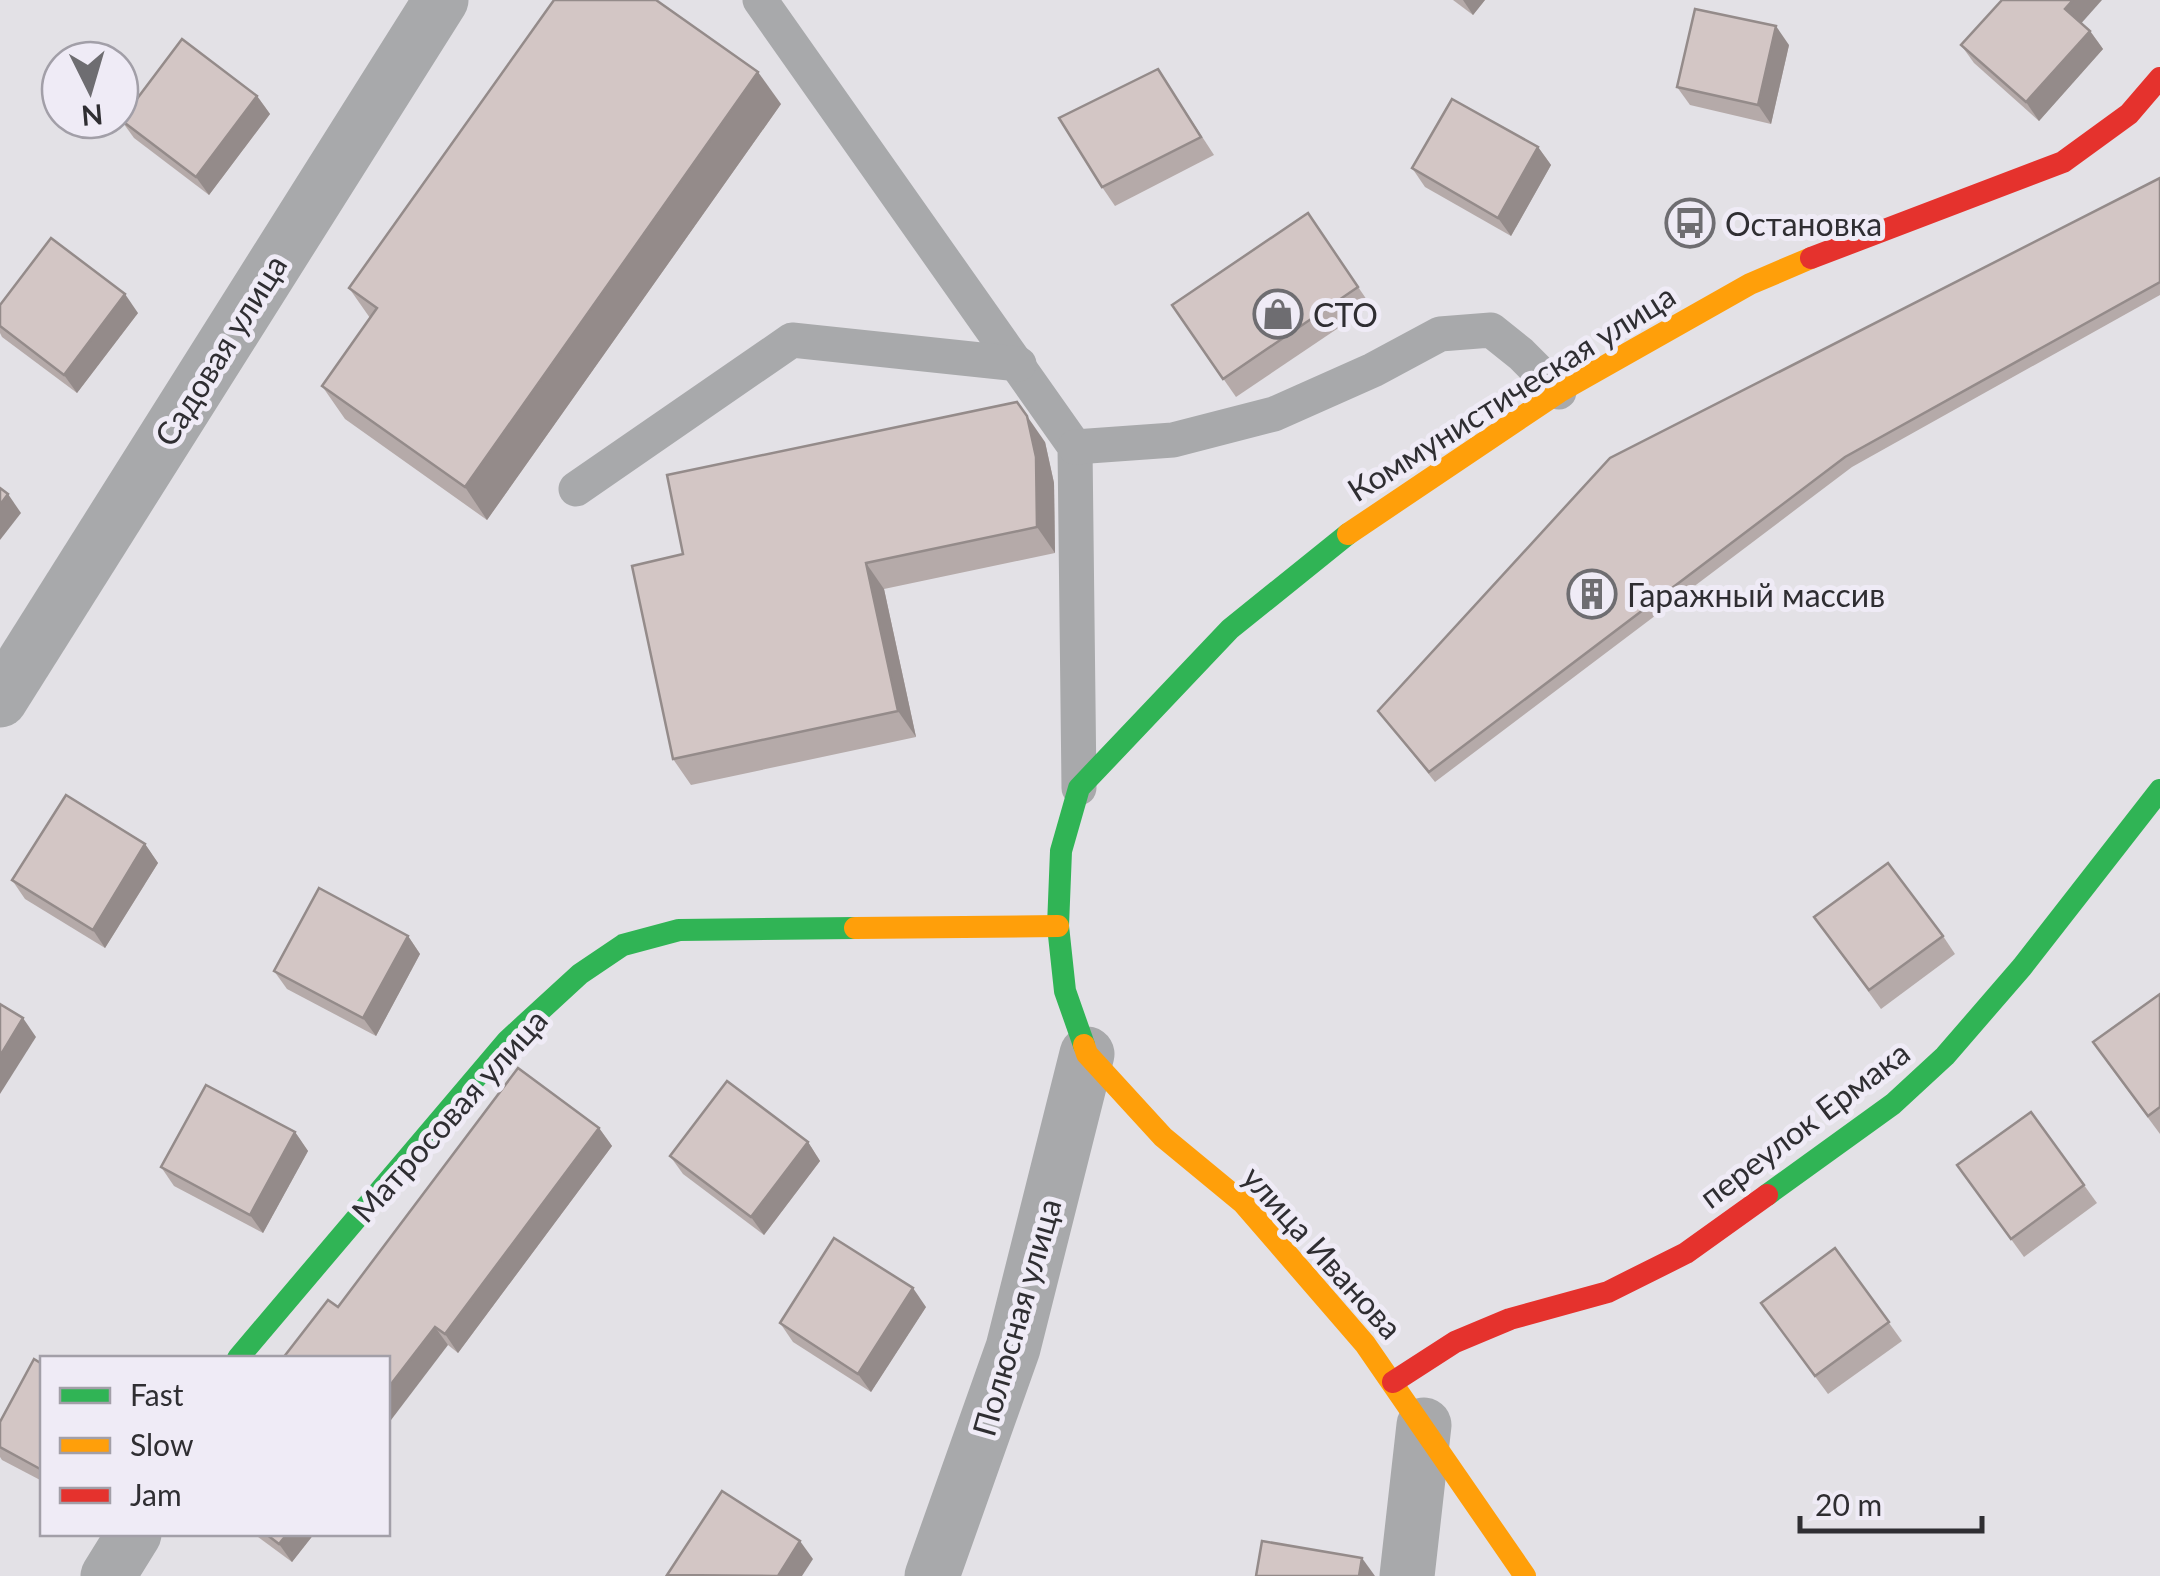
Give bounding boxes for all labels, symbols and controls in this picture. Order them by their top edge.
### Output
north arrow [40,40,140,140]
text: N [80,98,104,134]
bus stop icon: Остановка [1664,197,1716,249]
place label: Остановка [1725,204,1882,243]
street label: Садовая улица [146,247,294,453]
street label: Коммунистическая улица [1340,275,1682,509]
shop icon: СТО [1252,288,1304,340]
place label: СТО [1313,295,1378,334]
building icon: Гаражный массив [1566,568,1618,620]
place label: Гаражный массив [1627,575,1885,614]
street label: Матросовая улица [343,1000,555,1230]
street label: переулок Ермака [1691,1032,1917,1216]
street label: улица Иванова [1235,1157,1411,1347]
street label: Полюсная улица [963,1194,1069,1440]
legend [40,1356,390,1536]
text: Fast [130,1376,184,1412]
text: Slow [130,1426,194,1462]
scale bar [1800,1471,1982,1533]
text: Jam [130,1476,182,1512]
text: 20 m [1815,1486,1882,1522]

